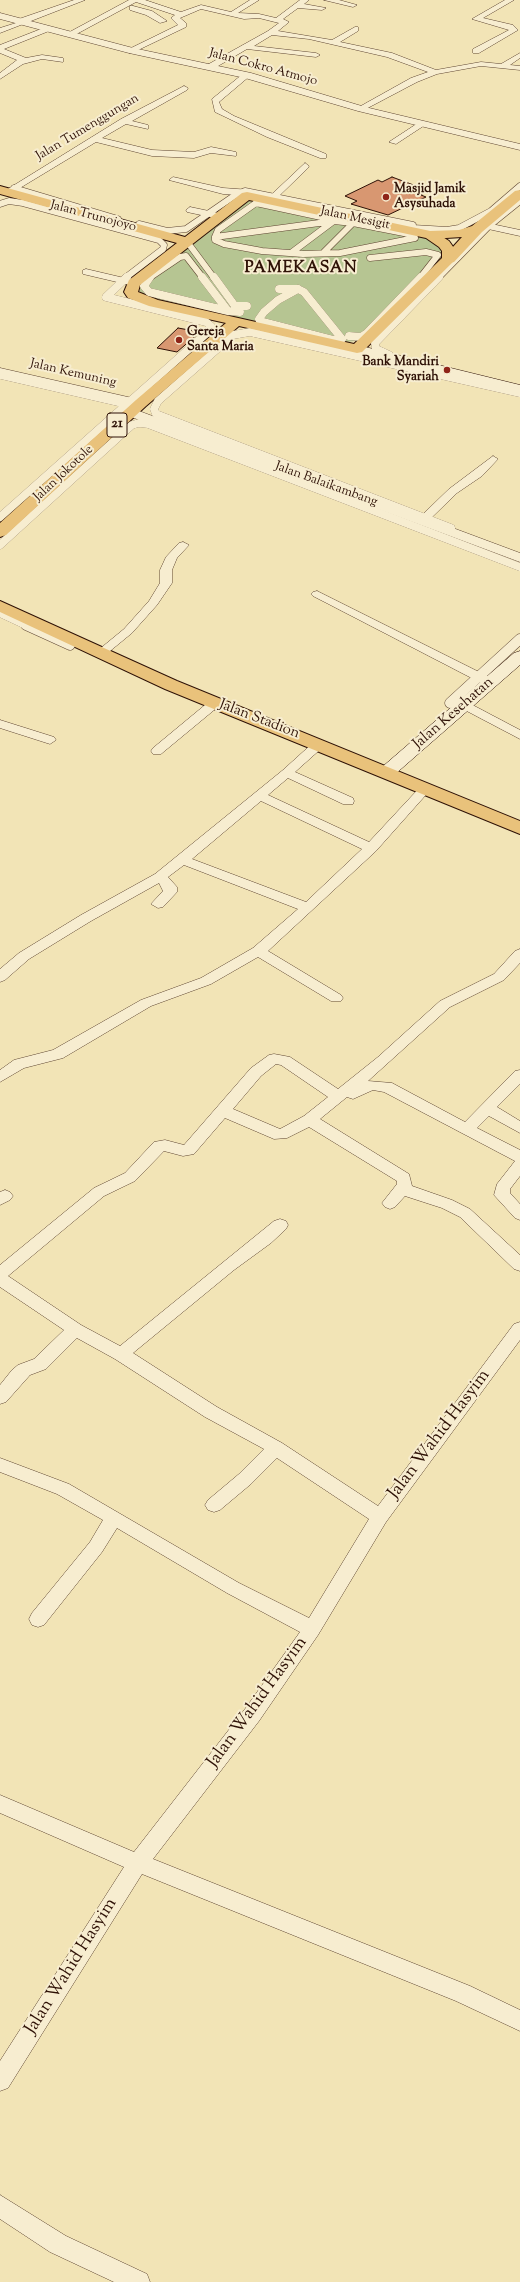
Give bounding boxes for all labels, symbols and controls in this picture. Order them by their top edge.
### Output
street label: Jalan Cokro Atmojo [207,46,319,90]
street label: Jalan Tumenggungan [34,91,142,165]
place label: Masjid Jamik Asysuhada [394,182,466,213]
marker: Masjid Jamik Asysuhada [381,192,391,202]
street label: Jalan Trunojoyo [48,198,138,236]
street label: Jalan Mesigit [319,204,391,234]
district label: PAMEKASAN [244,259,358,279]
place label: Gereja Santa Maria [187,325,254,356]
marker: Gereja Santa Maria [174,335,184,345]
place label: Bank Mandiri Syariah [362,355,439,386]
street label: Jalan Kemuning [28,356,118,392]
marker: Bank Mandiri Syariah [442,365,452,375]
road number: 21 [107,413,127,437]
street label: Jalan Jokotole [31,443,97,505]
street label: Jalan Balaikambang [273,459,379,511]
street label: Jalan Kesehatan [410,674,498,754]
street label: Jalan Stadion [216,696,302,744]
street label: Jalan Wahid Hasyim [384,1366,496,1504]
street label: Jalan Wahid Hasyim [203,1633,313,1773]
street label: Jalan Wahid Hasyim [21,1895,123,2039]

